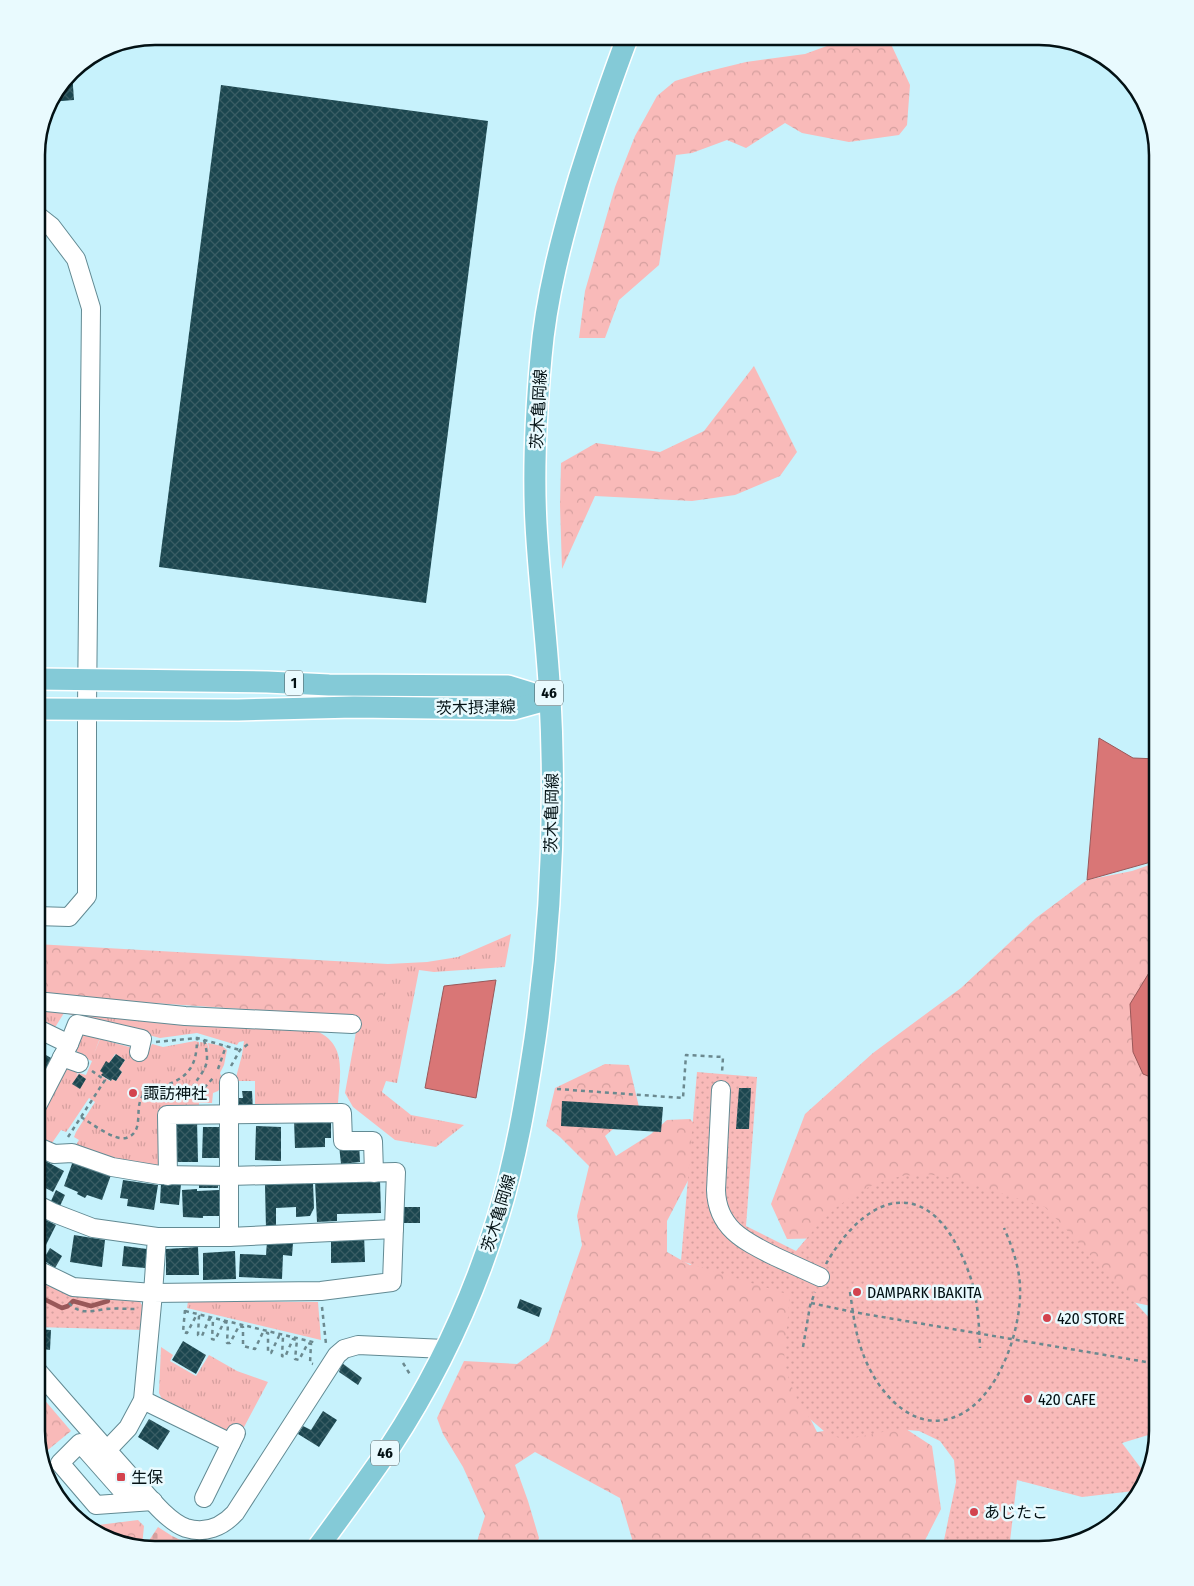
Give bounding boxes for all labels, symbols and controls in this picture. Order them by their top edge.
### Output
street label: 茨木亀岡線 [527,369,550,449]
road number: 1 [285,670,303,696]
road number: 46 [535,680,563,706]
street label: 茨木摂津線 [436,697,516,718]
street label: 茨木亀岡線 [541,773,562,853]
place label: 諏訪神社 [143,1084,207,1103]
marker: 諏訪神社 [127,1087,139,1099]
street label: 茨木亀岡線 [478,1172,519,1254]
place label: DAMPARK IBAKITA [867,1283,982,1302]
marker: DAMPARK IBAKITA [851,1286,863,1298]
place label: 420 STORE [1057,1309,1124,1328]
marker: 420 STORE [1041,1312,1053,1324]
place label: 420 CAFE [1038,1390,1096,1409]
marker: 420 CAFE [1022,1393,1034,1405]
road number: 46 [371,1440,399,1466]
place label: 生保 [131,1468,163,1487]
marker: 生保 [115,1471,127,1483]
place label: あじたこ [984,1503,1048,1522]
marker: あじたこ [968,1506,980,1518]

